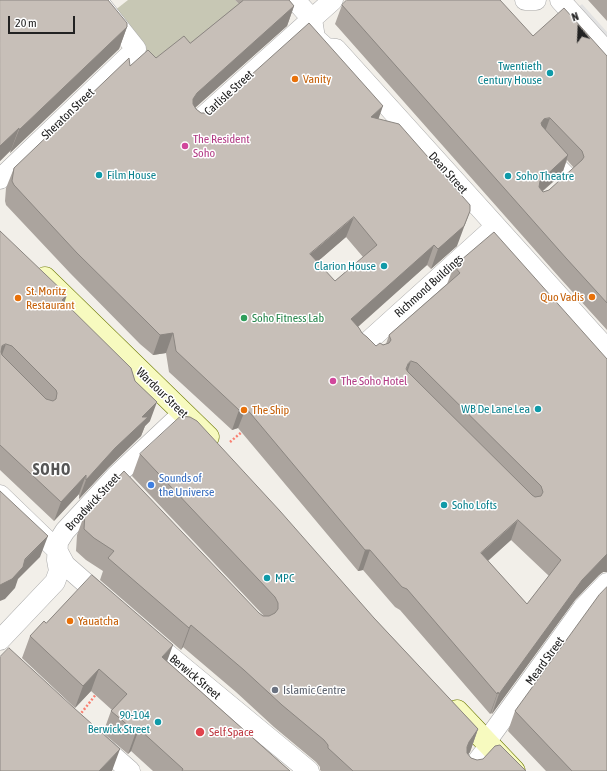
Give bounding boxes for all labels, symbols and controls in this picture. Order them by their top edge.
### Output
scale bar [10,8,77,34]
north arrow [559,8,599,48]
text: N [570,10,580,23]
text: 20 m [15,16,37,30]
place label: Twentieth Century House [478,59,542,87]
street label: Carlisle Street [201,67,257,119]
marker: Twentieth Century House [545,68,555,78]
place label: Vanity [303,72,331,86]
marker: Vanity [290,74,300,84]
street label: Sheraton Street [39,85,97,143]
place label: The Resident Soho [193,132,250,160]
marker: The Resident Soho [180,141,190,151]
street label: Dean Street [425,149,471,197]
place label: Film House [107,168,156,182]
place label: Soho Theatre [516,169,574,183]
marker: Film House [94,170,104,180]
marker: Soho Theatre [503,171,513,181]
street label: Richmond Buildings [392,251,466,321]
place label: Clarion House [314,259,376,273]
marker: Clarion House [379,261,389,271]
place label: St. Moritz Restaurant [26,284,75,312]
place label: Quo Vadis [540,290,584,304]
marker: Quo Vadis [587,292,597,302]
marker: St. Moritz Restaurant [13,293,23,303]
place label: Soho Fitness Lab [252,311,324,325]
marker: Soho Fitness Lab [239,313,249,323]
street label: Wardour Street [133,365,191,421]
place label: The Soho Hotel [341,374,407,388]
marker: The Soho Hotel [328,376,338,386]
place label: WB De Lane Lea [461,402,530,416]
place label: The Ship [252,403,289,417]
marker: WB De Lane Lea [533,404,543,414]
marker: The Ship [239,405,249,415]
district label: SOHO [33,460,71,480]
street label: Broadwick Street [63,470,123,534]
place label: Sounds of the Universe [159,471,215,499]
marker: Sounds of the Universe [146,480,156,490]
place label: Soho Lofts [452,498,497,512]
marker: Soho Lofts [439,500,449,510]
place label: MPC [275,571,294,585]
marker: MPC [262,573,272,583]
place label: Yauatcha [78,614,119,628]
marker: Yauatcha [65,616,75,626]
street label: Meard Street [523,634,567,688]
street label: Berwick Street [167,651,223,703]
place label: Islamic Centre [283,683,346,697]
marker: Islamic Centre [270,685,280,695]
place label: 90-104 Berwick Street [88,708,150,736]
marker: 90-104 Berwick Street [153,717,163,727]
place label: Self Space [209,725,254,739]
marker: Self Space [194,726,206,738]

